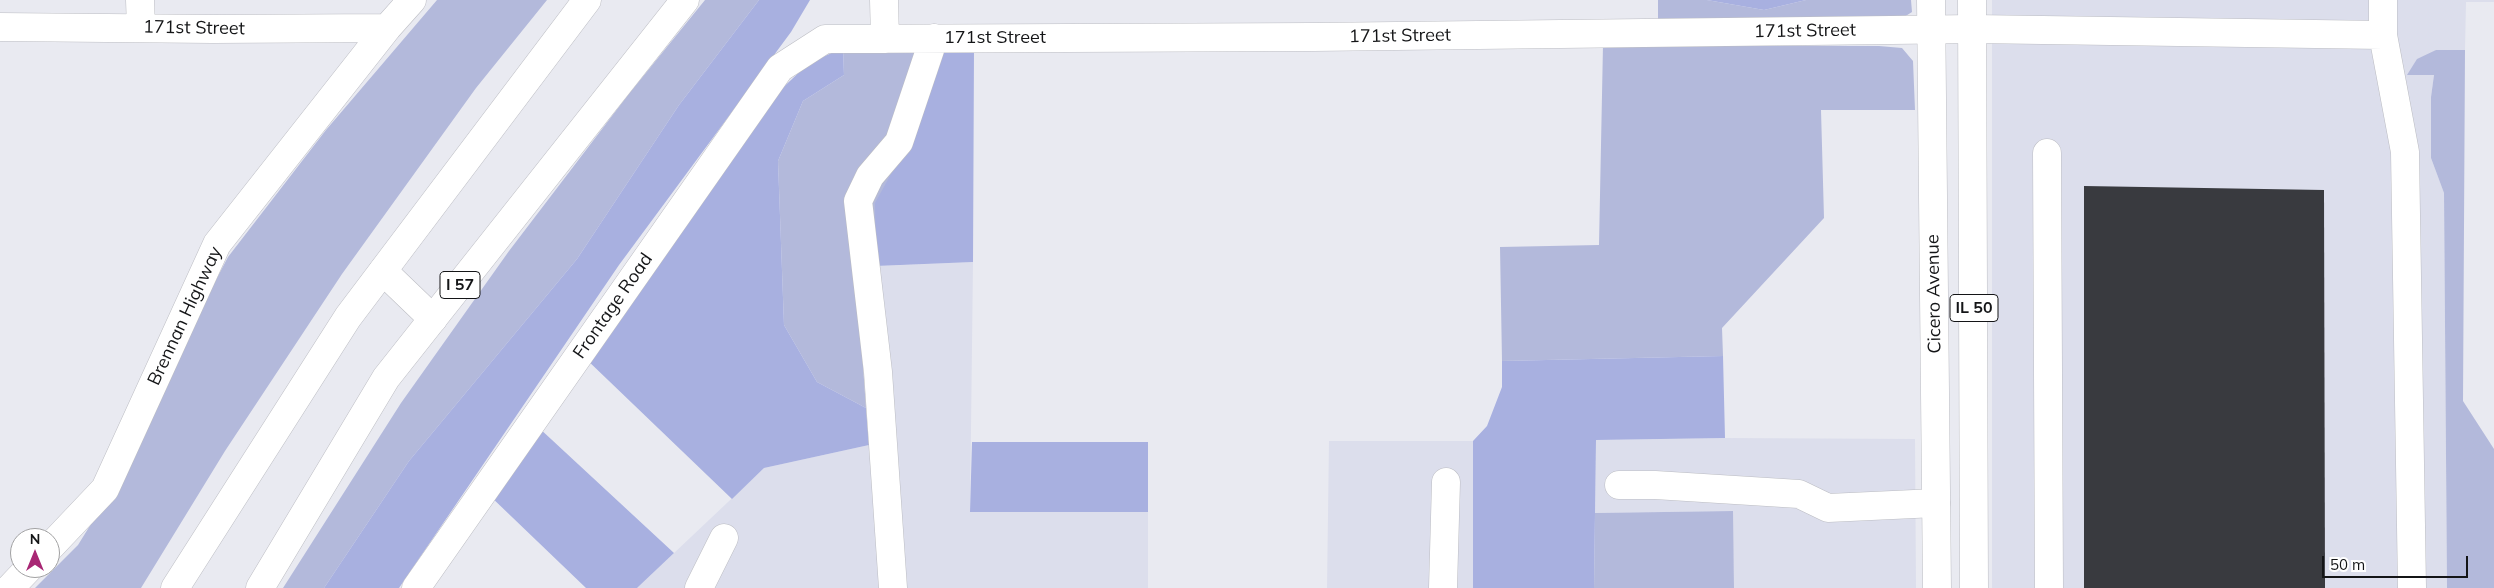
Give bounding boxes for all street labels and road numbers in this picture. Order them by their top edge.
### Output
street label: 171st Street [143,16,245,40]
street label: 171st Street [1754,19,1856,43]
street label: 171st Street [1349,24,1451,48]
street label: 171st Street [944,27,1046,49]
street label: Cicero Avenue [1922,234,1946,354]
street label: Brennan Highway [143,243,227,389]
street label: Frontage Road [569,249,657,363]
road number: I 57 [440,272,480,298]
road number: IL 50 [1950,294,1998,322]

